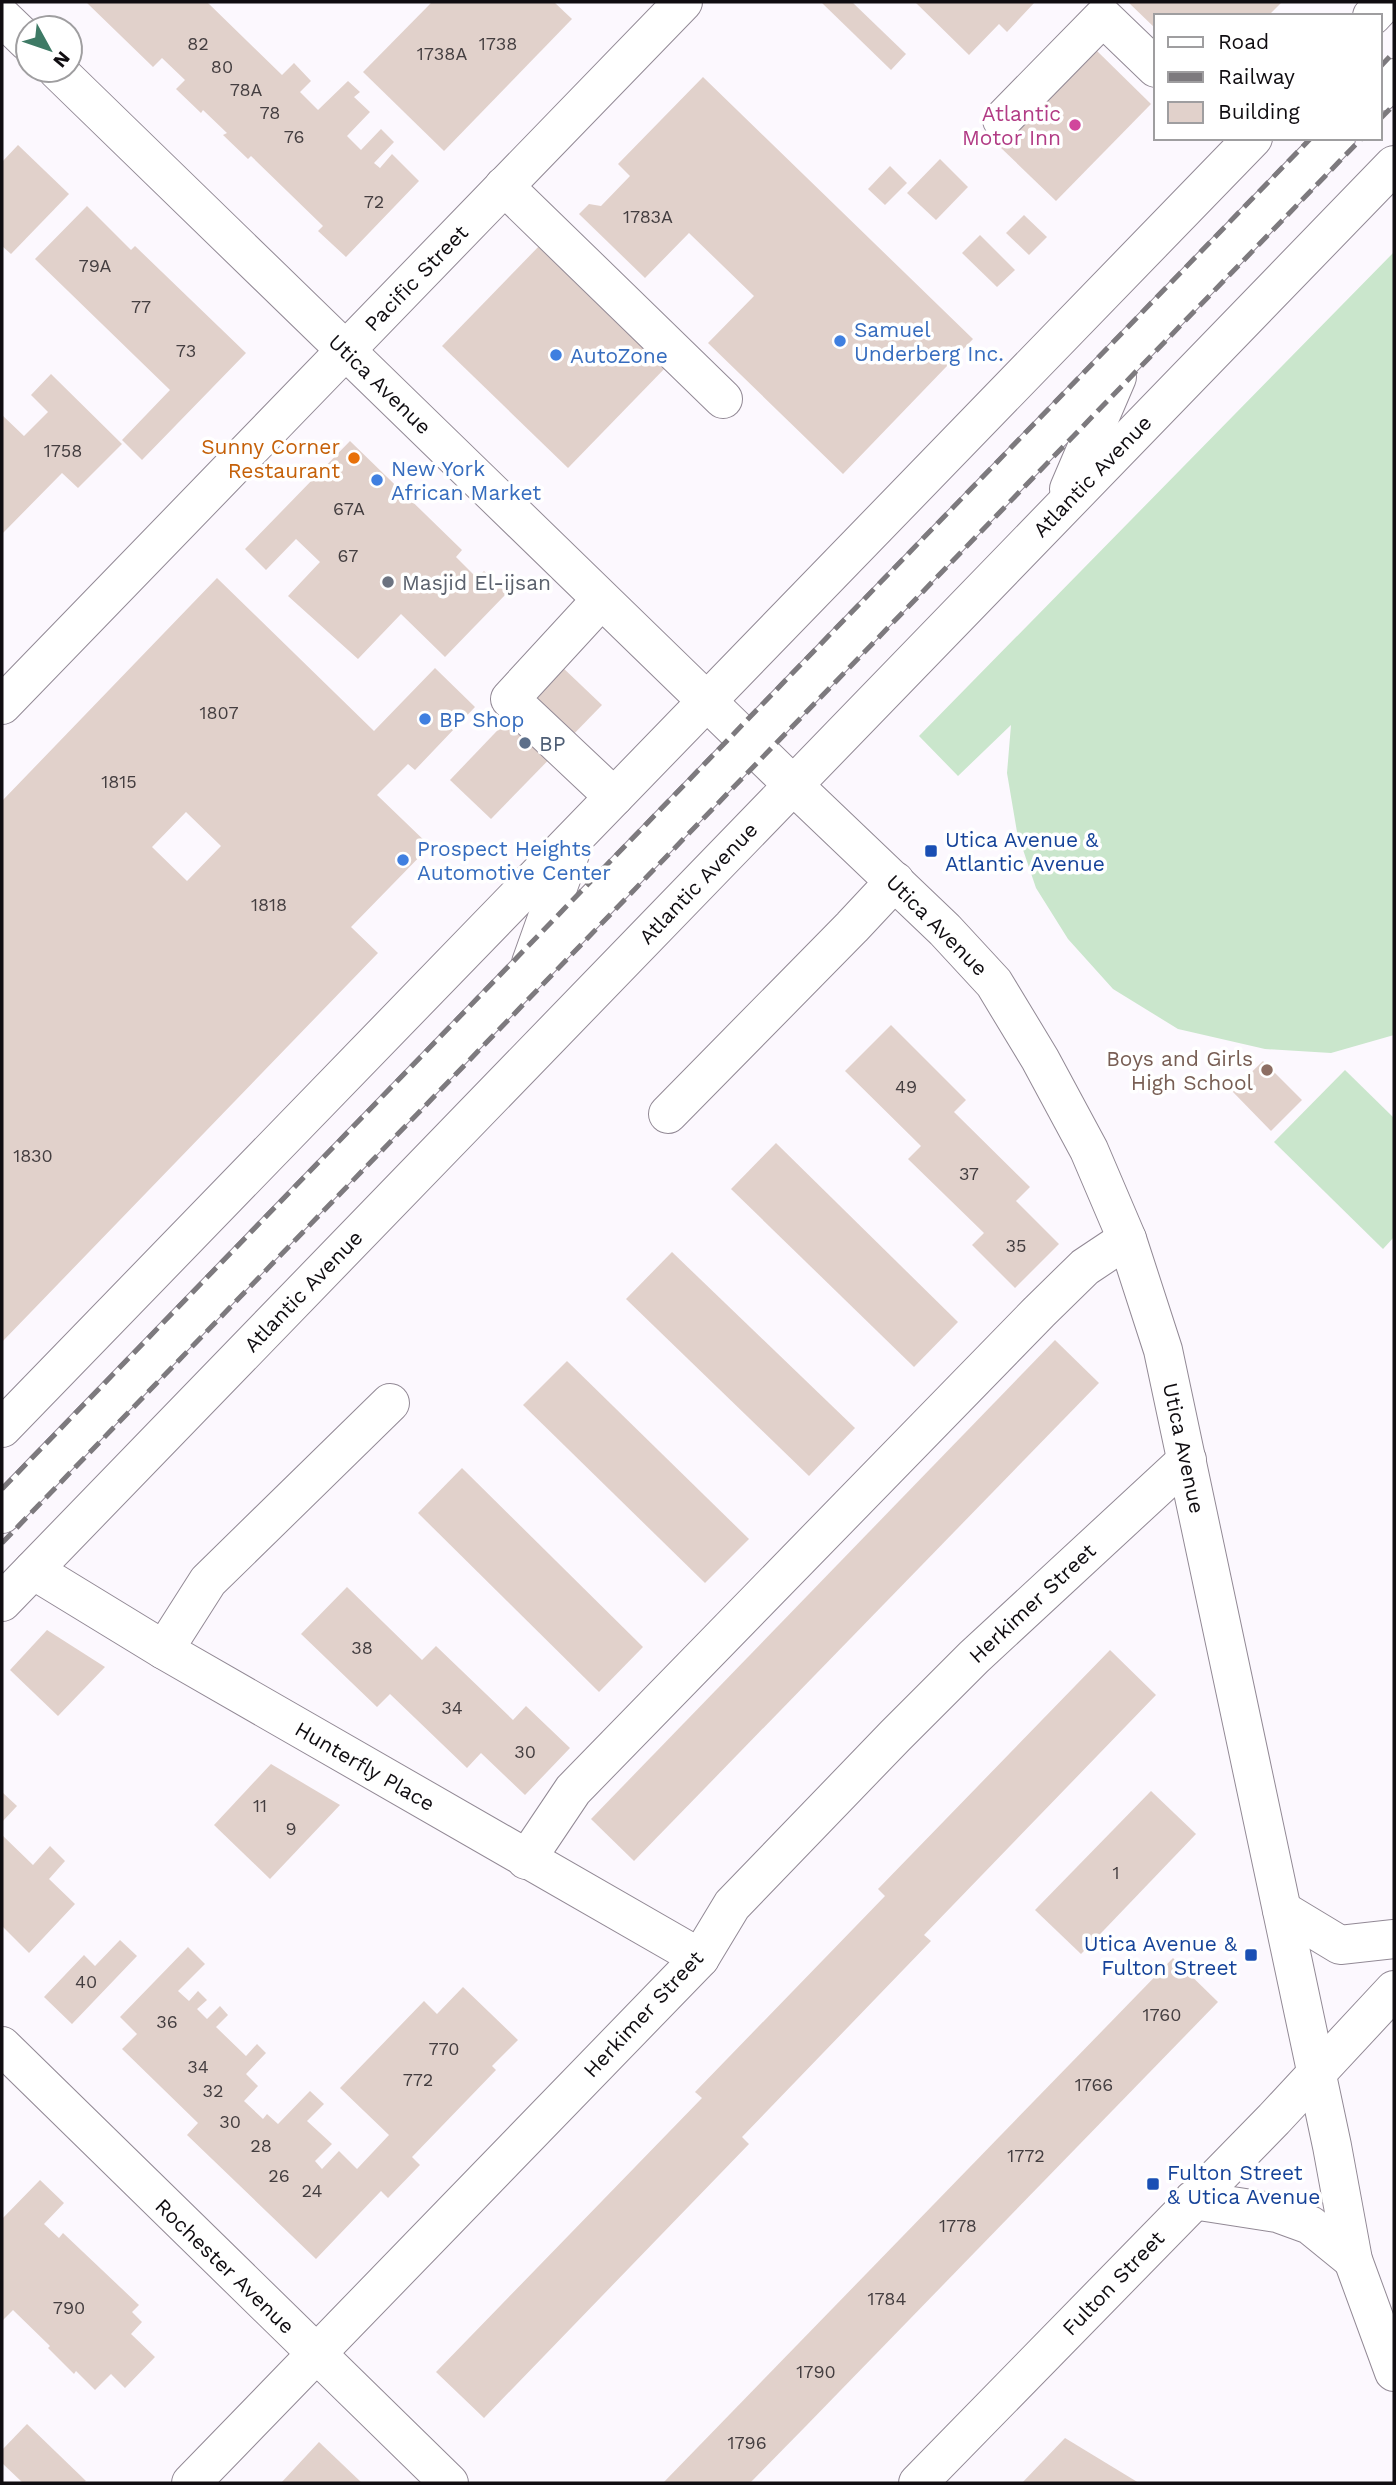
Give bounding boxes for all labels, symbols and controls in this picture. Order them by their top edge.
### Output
north arrow [14,14,84,84]
legend [1154,14,1382,140]
text: Road [1218,29,1269,54]
house number: 82 [187,33,209,54]
house number: 1738 [479,33,517,54]
house number: 1738A [417,43,467,64]
text: N [48,47,75,72]
house number: 80 [211,56,233,77]
text: Railway [1218,64,1295,89]
house number: 78A [230,79,262,100]
text: Building [1218,99,1300,124]
place label: Atlantic Motor Inn [962,101,1061,150]
house number: 78 [260,102,280,123]
marker: Atlantic Motor Inn [1067,117,1083,133]
house number: 76 [284,126,304,147]
house number: 72 [364,191,384,212]
house number: 1783A [623,206,673,227]
street label: Pacific Street [359,220,473,336]
house number: 79A [79,255,112,276]
house number: 77 [131,296,151,317]
place label: Samuel Underberg Inc. [854,317,1004,366]
street label: Utica Avenue [323,329,437,439]
marker: Samuel Underberg Inc. [832,333,848,349]
house number: 73 [176,340,196,361]
place label: AutoZone [570,343,668,368]
marker: AutoZone [548,347,564,363]
street label: Atlantic Avenue [1027,410,1157,542]
place label: Sunny Corner Restaurant [201,434,340,483]
house number: 1758 [44,440,82,461]
marker: Sunny Corner Restaurant [346,450,362,466]
place label: New York African Market [391,456,541,505]
marker: New York African Market [369,472,385,488]
house number: 67A [333,498,365,519]
house number: 67 [338,545,358,566]
place label: Masjid El-ijsan [402,570,551,595]
marker: Masjid El-ijsan [380,574,396,590]
house number: 1807 [199,702,239,723]
place label: BP Shop [439,707,524,732]
marker: BP Shop [417,711,433,727]
place label: BP [539,731,566,756]
marker: BP [517,735,533,751]
house number: 1815 [101,771,137,792]
street label: Atlantic Avenue [633,817,763,949]
place label: Utica Avenue & Atlantic Avenue [945,827,1105,876]
place label: Prospect Heights Automotive Center [417,836,611,885]
marker: Utica Avenue & Atlantic Avenue [923,843,939,859]
marker: Prospect Heights Automotive Center [395,852,411,868]
street label: Utica Avenue [881,869,993,981]
house number: 1818 [251,894,287,915]
place label: Boys and Girls High School [1106,1046,1254,1095]
marker: Boys and Girls High School [1259,1062,1275,1078]
house number: 49 [895,1076,917,1097]
house number: 1830 [13,1145,53,1166]
house number: 37 [959,1163,979,1184]
street label: Atlantic Avenue [238,1225,368,1357]
house number: 35 [1006,1235,1026,1256]
street label: Utica Avenue [1158,1380,1210,1516]
street label: Herkimer Street [963,1538,1101,1668]
house number: 38 [351,1637,373,1658]
house number: 34 [441,1697,463,1718]
street label: Hunterfly Place [291,1716,439,1816]
house number: 30 [514,1741,536,1762]
house number: 11 [253,1795,267,1816]
house number: 9 [285,1818,297,1839]
house number: 1 [1112,1862,1120,1883]
place label: Utica Avenue & Fulton Street [1084,1931,1238,1980]
street label: Herkimer Street [578,1945,708,2083]
marker: Utica Avenue & Fulton Street [1243,1947,1259,1963]
house number: 40 [75,1971,97,1992]
house number: 1760 [1143,2004,1181,2025]
house number: 36 [156,2011,178,2032]
house number: 770 [428,2038,460,2059]
house number: 34 [187,2056,209,2077]
house number: 772 [403,2069,433,2090]
house number: 1766 [1075,2074,1113,2095]
house number: 32 [203,2080,224,2101]
house number: 30 [219,2111,241,2132]
house number: 28 [250,2135,272,2156]
house number: 1772 [1007,2145,1045,2166]
place label: Fulton Street & Utica Avenue [1167,2160,1320,2209]
house number: 26 [268,2165,290,2186]
marker: Fulton Street & Utica Avenue [1145,2176,1161,2192]
house number: 24 [302,2180,322,2201]
street label: Rochester Avenue [150,2193,300,2339]
house number: 1778 [939,2215,977,2236]
street label: Fulton Street [1057,2225,1169,2340]
house number: 1784 [868,2288,906,2309]
house number: 790 [53,2297,85,2318]
house number: 1790 [796,2361,836,2382]
house number: 1796 [727,2432,767,2453]

